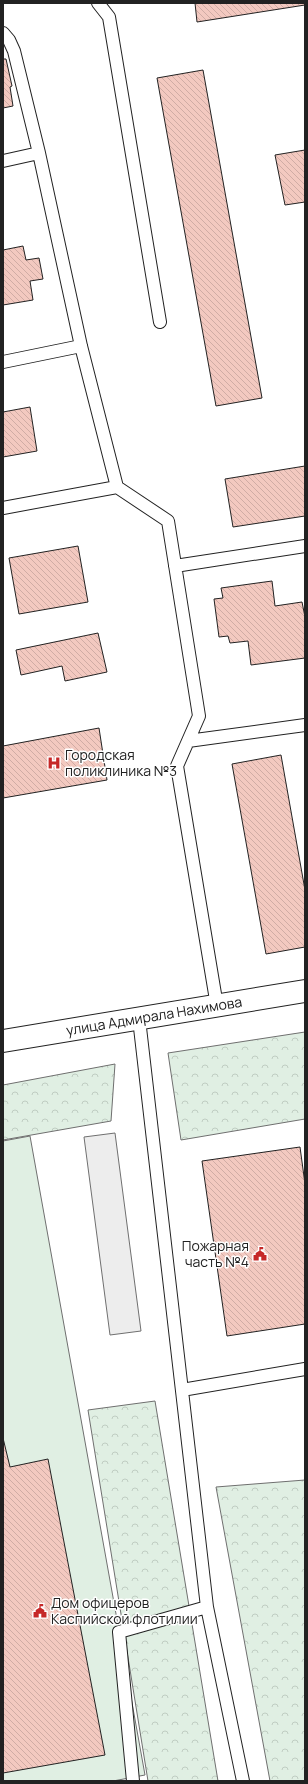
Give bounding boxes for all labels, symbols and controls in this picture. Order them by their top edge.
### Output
place label: Городская поликлиника №3 [65,745,177,780]
hospital icon: Городская поликлиника №3 [46,755,62,771]
street label: улица Адмирала Нахимова [64,992,243,1039]
place label: Пожарная часть №4 [182,1236,249,1271]
public building icon: Пожарная часть №4 [252,1246,268,1262]
place label: Дом офицеров Каспийской флотилии [51,1593,198,1628]
public building icon: Дом офицеров Каспийской флотилии [32,1603,48,1619]

